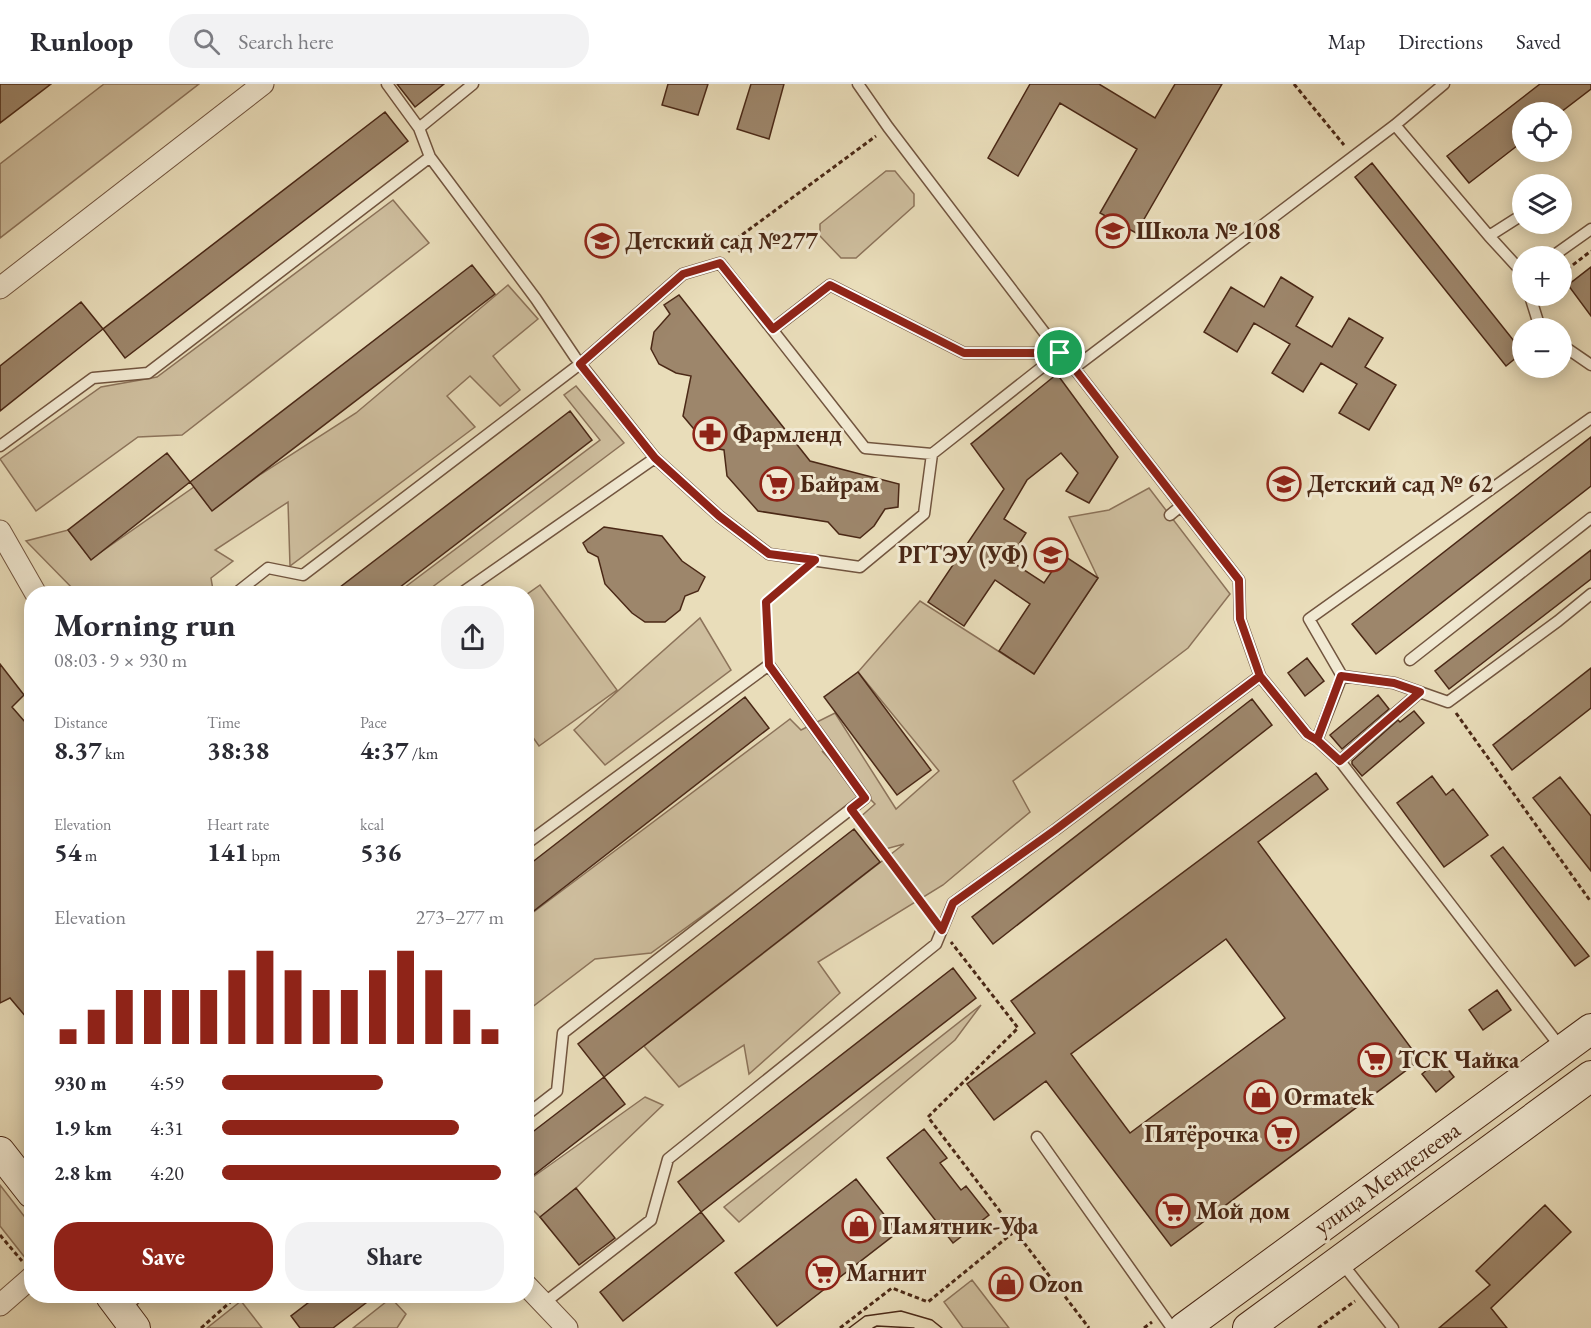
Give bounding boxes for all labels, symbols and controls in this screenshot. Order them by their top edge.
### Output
search box [169,14,589,68]
text: Runloop [30,23,133,59]
icon: search [190,25,223,58]
text: Search here [238,27,334,56]
text: Map [1328,28,1365,55]
text: Directions [1398,28,1483,55]
text: Saved [1516,28,1561,55]
map controls [1512,102,1572,378]
button: locate [1512,102,1572,162]
button: layers [1512,174,1572,234]
school or university icon: Школа № 108 [1095,213,1131,249]
place label: Школа № 108 [1136,215,1280,246]
school or university icon: Детский сад №277 [584,223,620,259]
place label: Детский сад №277 [625,225,818,256]
button: + [1512,246,1572,306]
button: − [1512,318,1572,378]
pin [1034,327,1085,378]
icon: arrive [1043,336,1076,369]
pharmacy icon: Фармленд [692,416,728,452]
place label: Фармленд [733,418,842,449]
supermarket icon: Байрам [759,466,795,502]
school or university icon: Детский сад № 62 [1266,466,1302,502]
place label: Байрам [800,468,880,499]
place label: Детский сад № 62 [1307,468,1493,499]
school or university icon: РГТЭУ (УФ) [1033,537,1069,573]
place label: РГТЭУ (УФ) [898,539,1028,570]
text: Morning run [54,603,236,646]
button: share [441,606,504,669]
text: 08:03 · 9 × 930 m [54,647,187,673]
text: Distance [54,712,107,733]
text: Time [207,712,240,733]
text: Pace [360,712,387,733]
text: 8.37 [54,733,102,767]
text: 38:38 [207,733,269,767]
text: 4:37 [360,733,409,767]
text: km [102,743,125,764]
text: /km [409,743,438,764]
text: Elevation [54,814,112,835]
text: Heart rate [207,814,269,835]
text: kcal [360,814,384,835]
text: 54 [54,835,82,869]
text: 141 [207,835,248,869]
text: 536 [360,835,401,869]
text: m [82,845,97,866]
text: bpm [248,845,280,866]
text: Elevation [54,904,126,930]
text: 273–277 m [416,904,504,930]
supermarket icon: ТСК Чайка [1357,1042,1393,1078]
place label: ТСК Чайка [1398,1044,1520,1075]
text: 930 m [54,1070,107,1096]
text: 4:59 [150,1070,184,1096]
shop icon: Ormatek [1243,1079,1279,1115]
place label: Ormatek [1284,1081,1375,1112]
street label: улица Менделеева [1307,1114,1467,1241]
text: 1.9 km [54,1115,112,1141]
text: 4:31 [150,1115,184,1141]
supermarket icon: Пятёрочка [1264,1116,1300,1152]
place label: Пятёрочка [1144,1118,1259,1149]
text: 2.8 km [54,1160,112,1186]
text: 4:20 [150,1160,184,1186]
supermarket icon: Мой дом [1155,1193,1191,1229]
place label: Мой дом [1196,1195,1290,1226]
shop icon: Памятник-Уфа [841,1208,877,1244]
place label: Памятник-Уфа [882,1210,1039,1241]
button: Save [54,1222,273,1291]
button: Share [285,1222,504,1291]
supermarket icon: Магнит [805,1255,841,1291]
place label: Магнит [846,1257,927,1288]
shop icon: Ozon [988,1266,1024,1302]
place label: Ozon [1029,1268,1084,1299]

